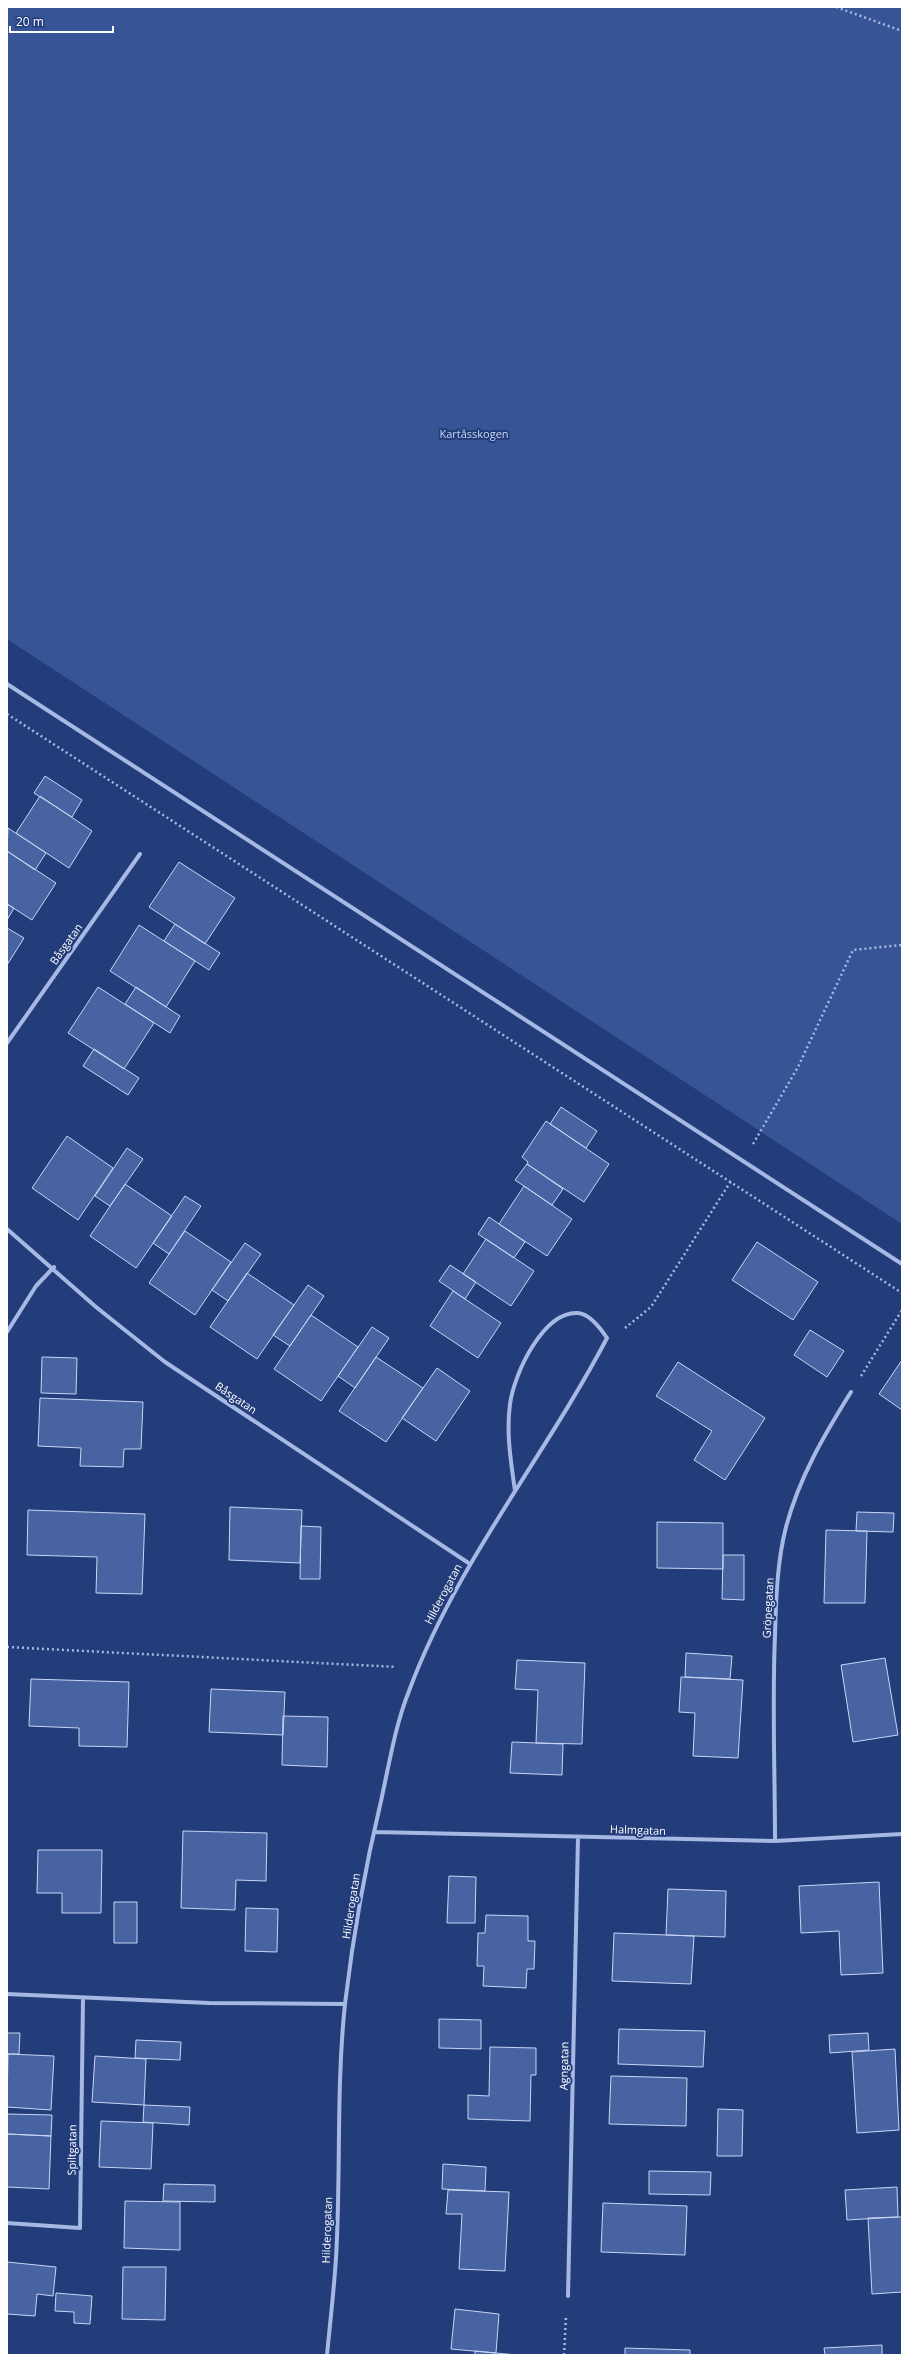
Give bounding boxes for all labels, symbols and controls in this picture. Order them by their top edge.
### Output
scale bar [10,8,113,34]
text: 20 m [16,13,44,30]
park label: Kartåsskogen [439,426,509,441]
street label: Båsgatan [46,920,85,967]
street label: Båsgatan [212,1378,260,1417]
street label: Hilderogatan [420,1561,465,1627]
street label: Gröpegatan [758,1577,777,1639]
street label: Halmgatan [610,1821,666,1838]
street label: Hilderogatan [338,1872,363,1940]
street label: Agngatan [556,2042,571,2090]
street label: Spiltgatan [64,2124,79,2176]
street label: Hilderogatan [318,2196,335,2264]

